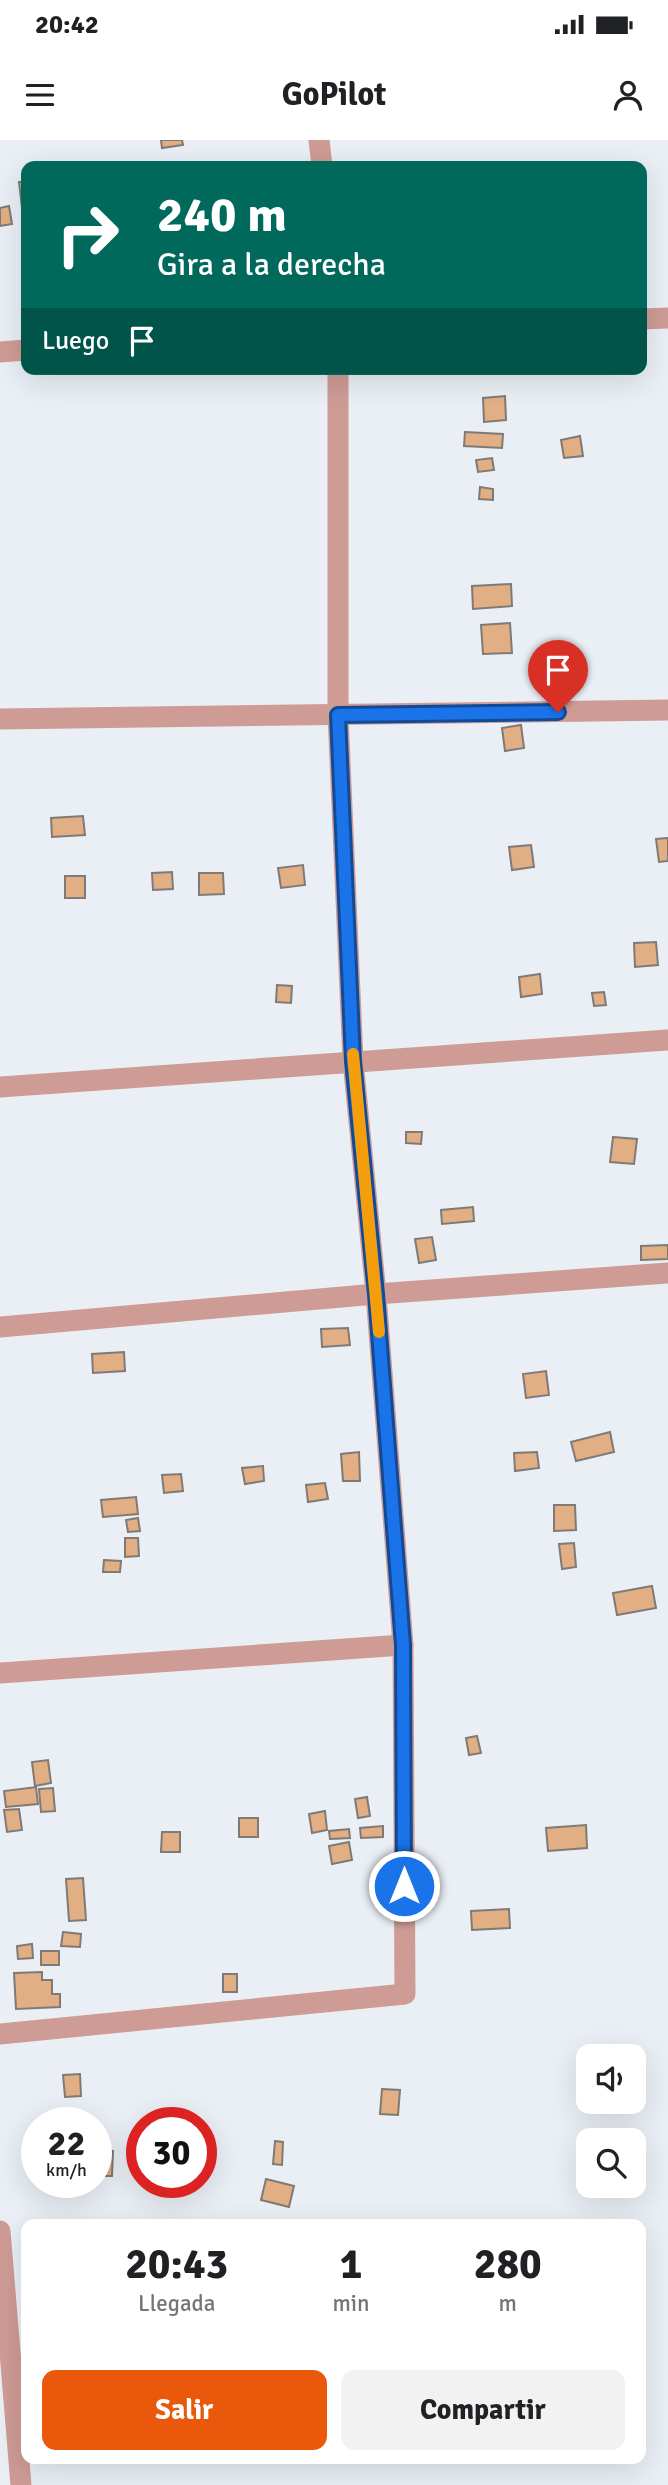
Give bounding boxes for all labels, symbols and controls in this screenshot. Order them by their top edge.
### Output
text: 20:42 [35,9,99,41]
text: GoPilot [282,75,386,114]
icon: menu [21,76,59,114]
icon: person [609,76,647,114]
text: 240 m [157,185,287,245]
icon: right [42,189,133,280]
text: Gira a la derecha [157,245,386,284]
icon: arrive [123,322,161,360]
text: Luego [42,325,109,357]
pin [528,640,588,712]
icon: arrive [539,651,577,689]
position arrow [367,1849,441,1923]
map controls [576,2044,646,2198]
button: sound [576,2044,646,2114]
speed limit sign: 30 [126,2107,217,2198]
text: 22 [48,2122,85,2165]
button: search [576,2128,646,2198]
text: km/h [46,2159,87,2181]
text: 20:43 [125,2239,228,2290]
text: 1 [340,2239,362,2290]
text: 280 [474,2239,542,2290]
text: Llegada [138,2289,215,2318]
text: min [332,2289,370,2318]
text: m [499,2289,517,2318]
button: Salir [42,2370,327,2450]
button: Compartir [341,2370,625,2450]

